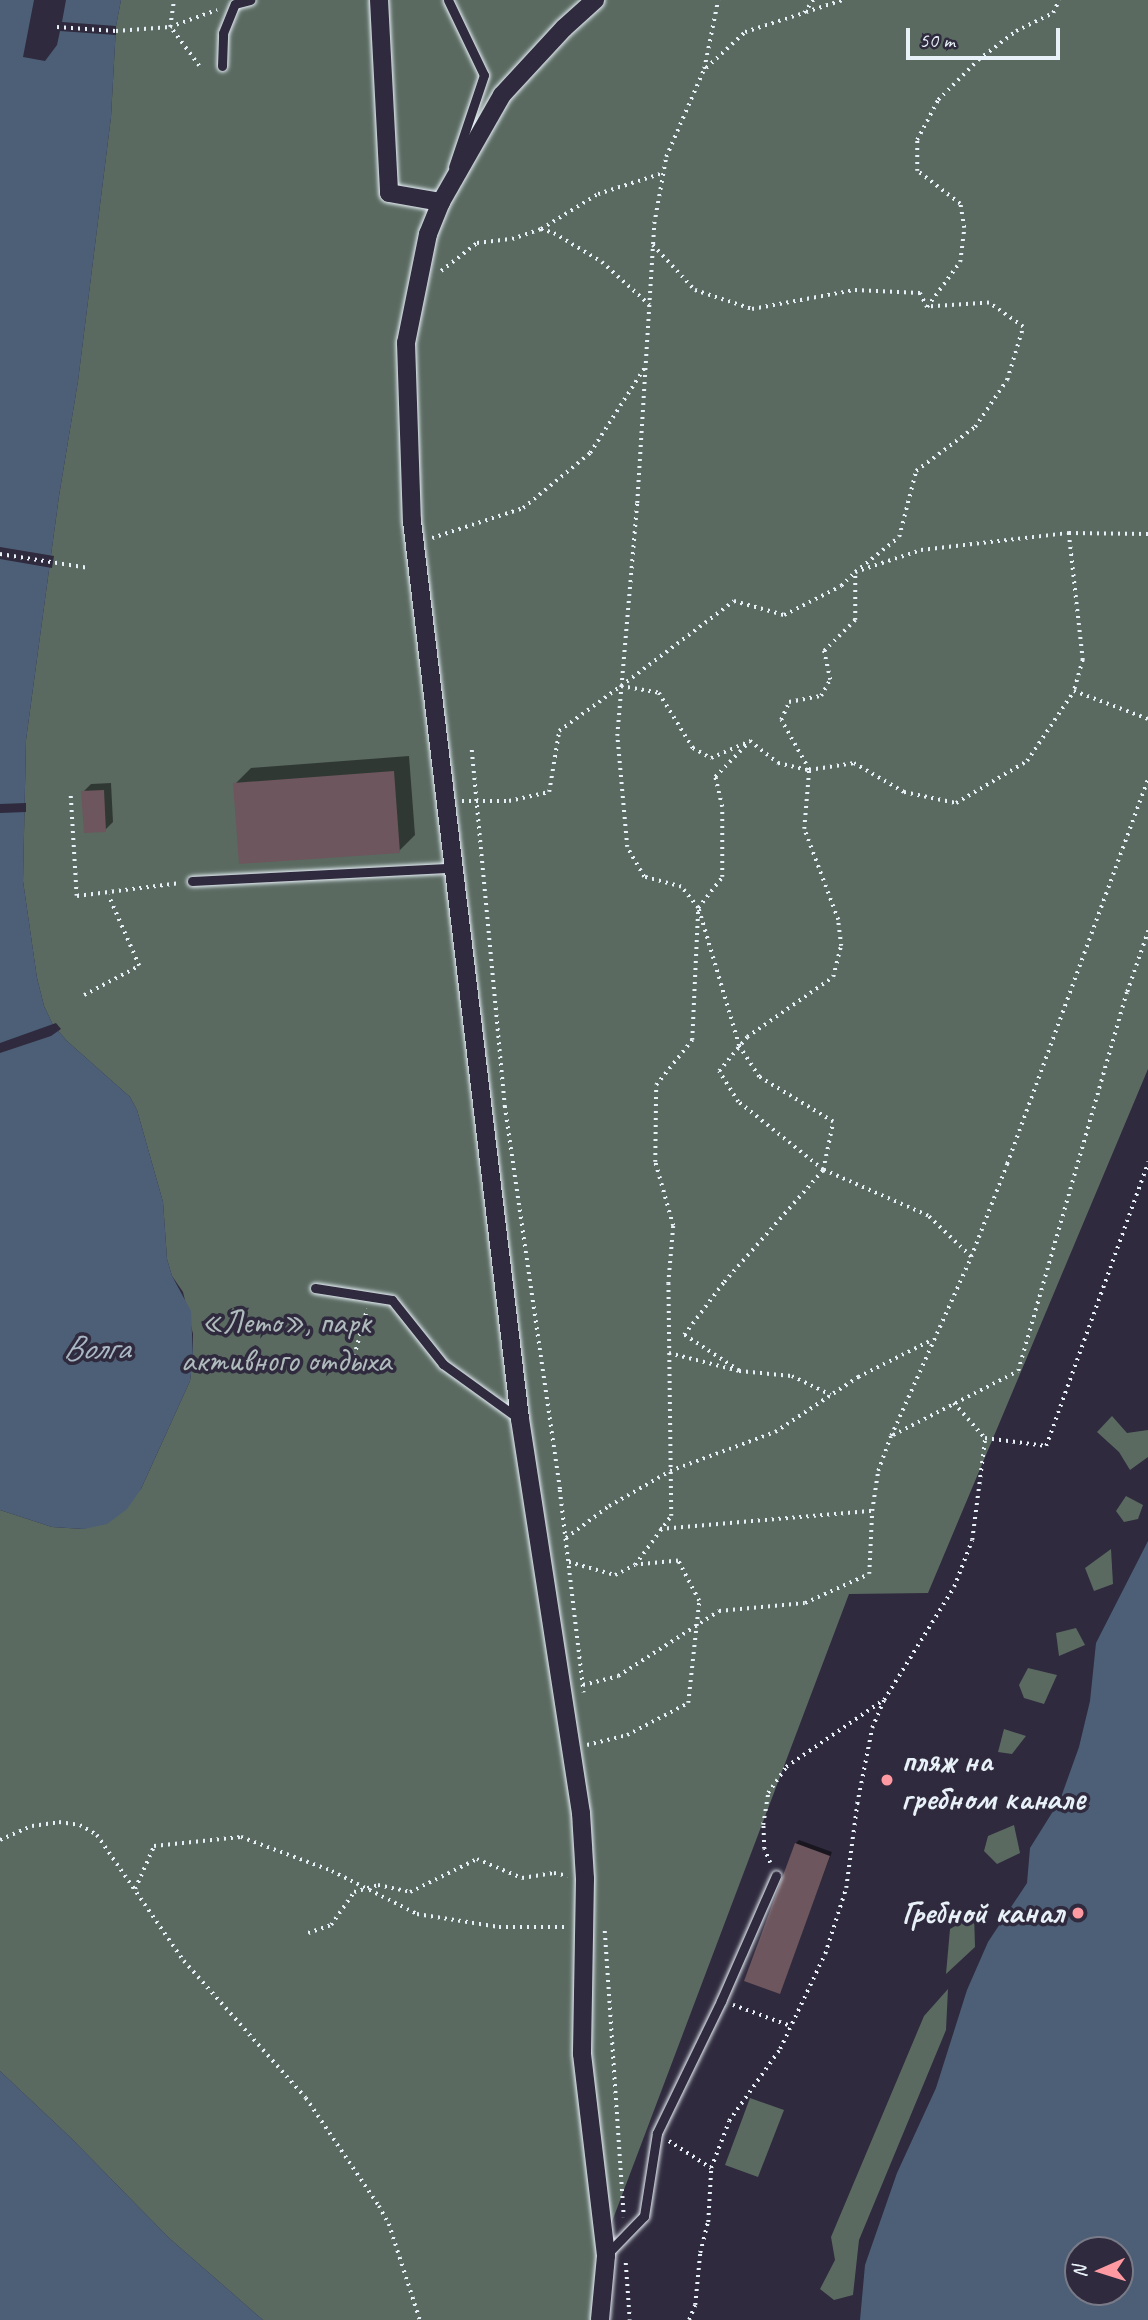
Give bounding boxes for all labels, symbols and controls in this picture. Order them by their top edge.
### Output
scale bar [910,14,1064,58]
text: 50 m [919,27,955,53]
park label: «Лето», парк активного отдыха [182,1303,390,1381]
water label: Волга [63,1327,129,1369]
place label: пляж на гребном канале [901,1741,1085,1819]
marker: пляж на гребном канале [879,1772,895,1788]
place label: Гребной канал [902,1893,1064,1933]
marker: Гребной канал [1070,1905,1086,1921]
north arrow [1064,2236,1134,2306]
text: N [1068,2265,1092,2279]

